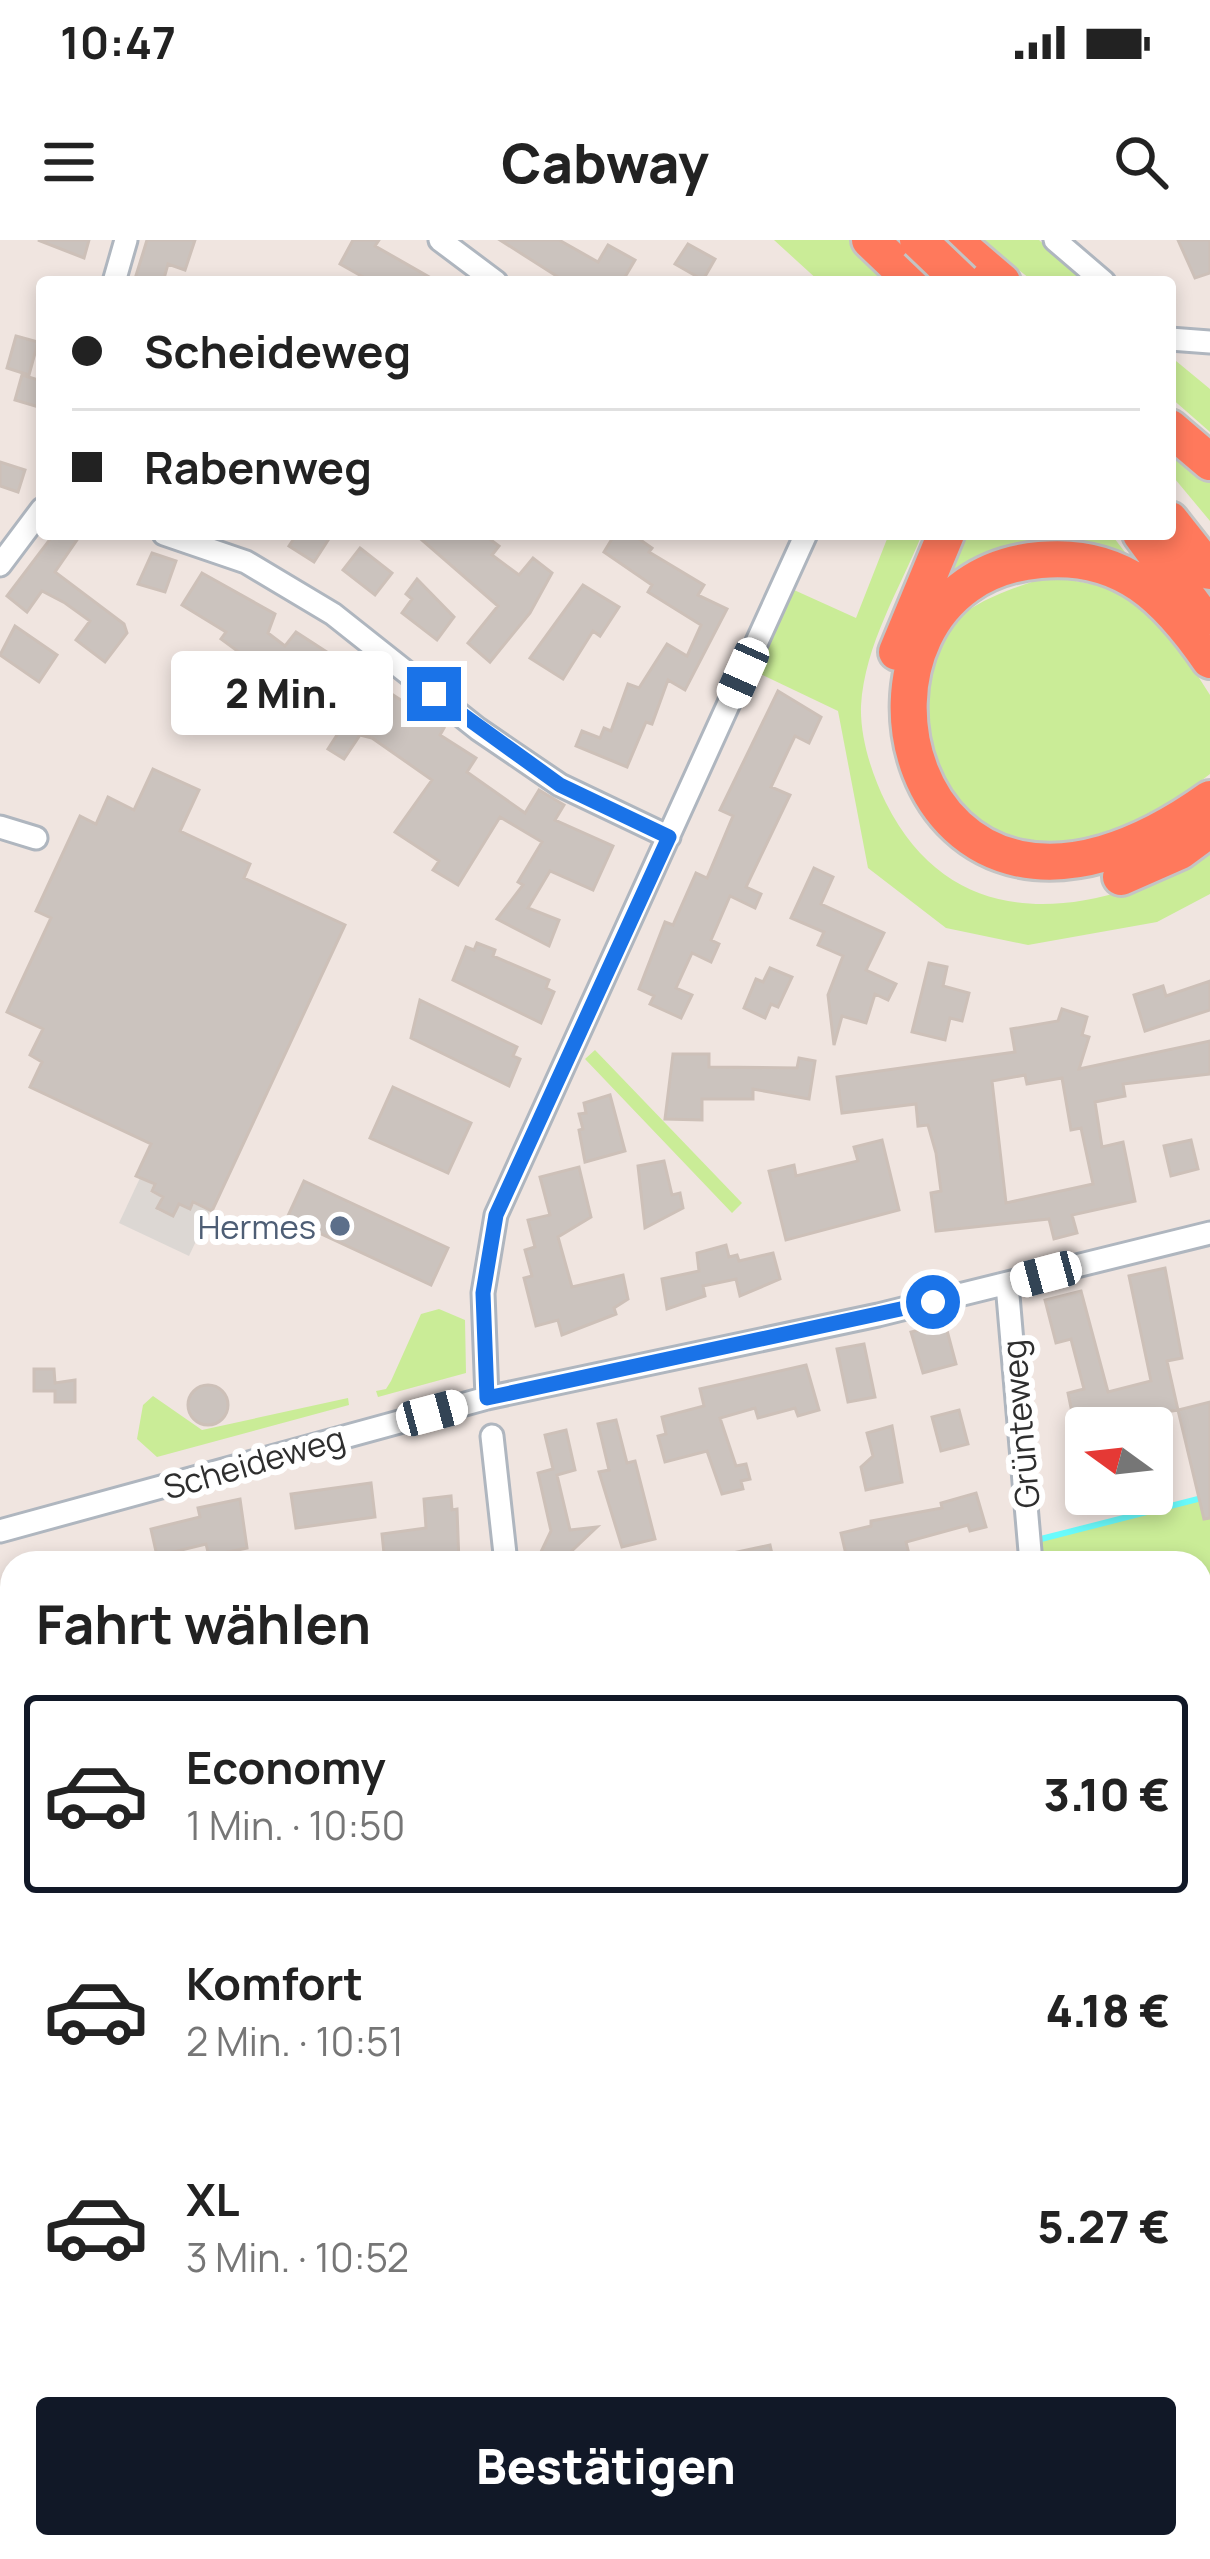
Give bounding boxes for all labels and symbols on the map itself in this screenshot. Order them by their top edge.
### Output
car [712,633,774,713]
callout: 2 Min. [170,652,392,736]
route end [407,667,461,721]
place label: Hermes [198,1204,316,1249]
marker: Hermes [327,1213,353,1239]
car [1007,1247,1085,1301]
route start [906,1275,960,1329]
street label: Grünteweg [990,1338,1050,1510]
car [393,1386,471,1440]
north arrow [1065,1407,1173,1515]
street label: Scheideweg [158,1415,350,1509]

